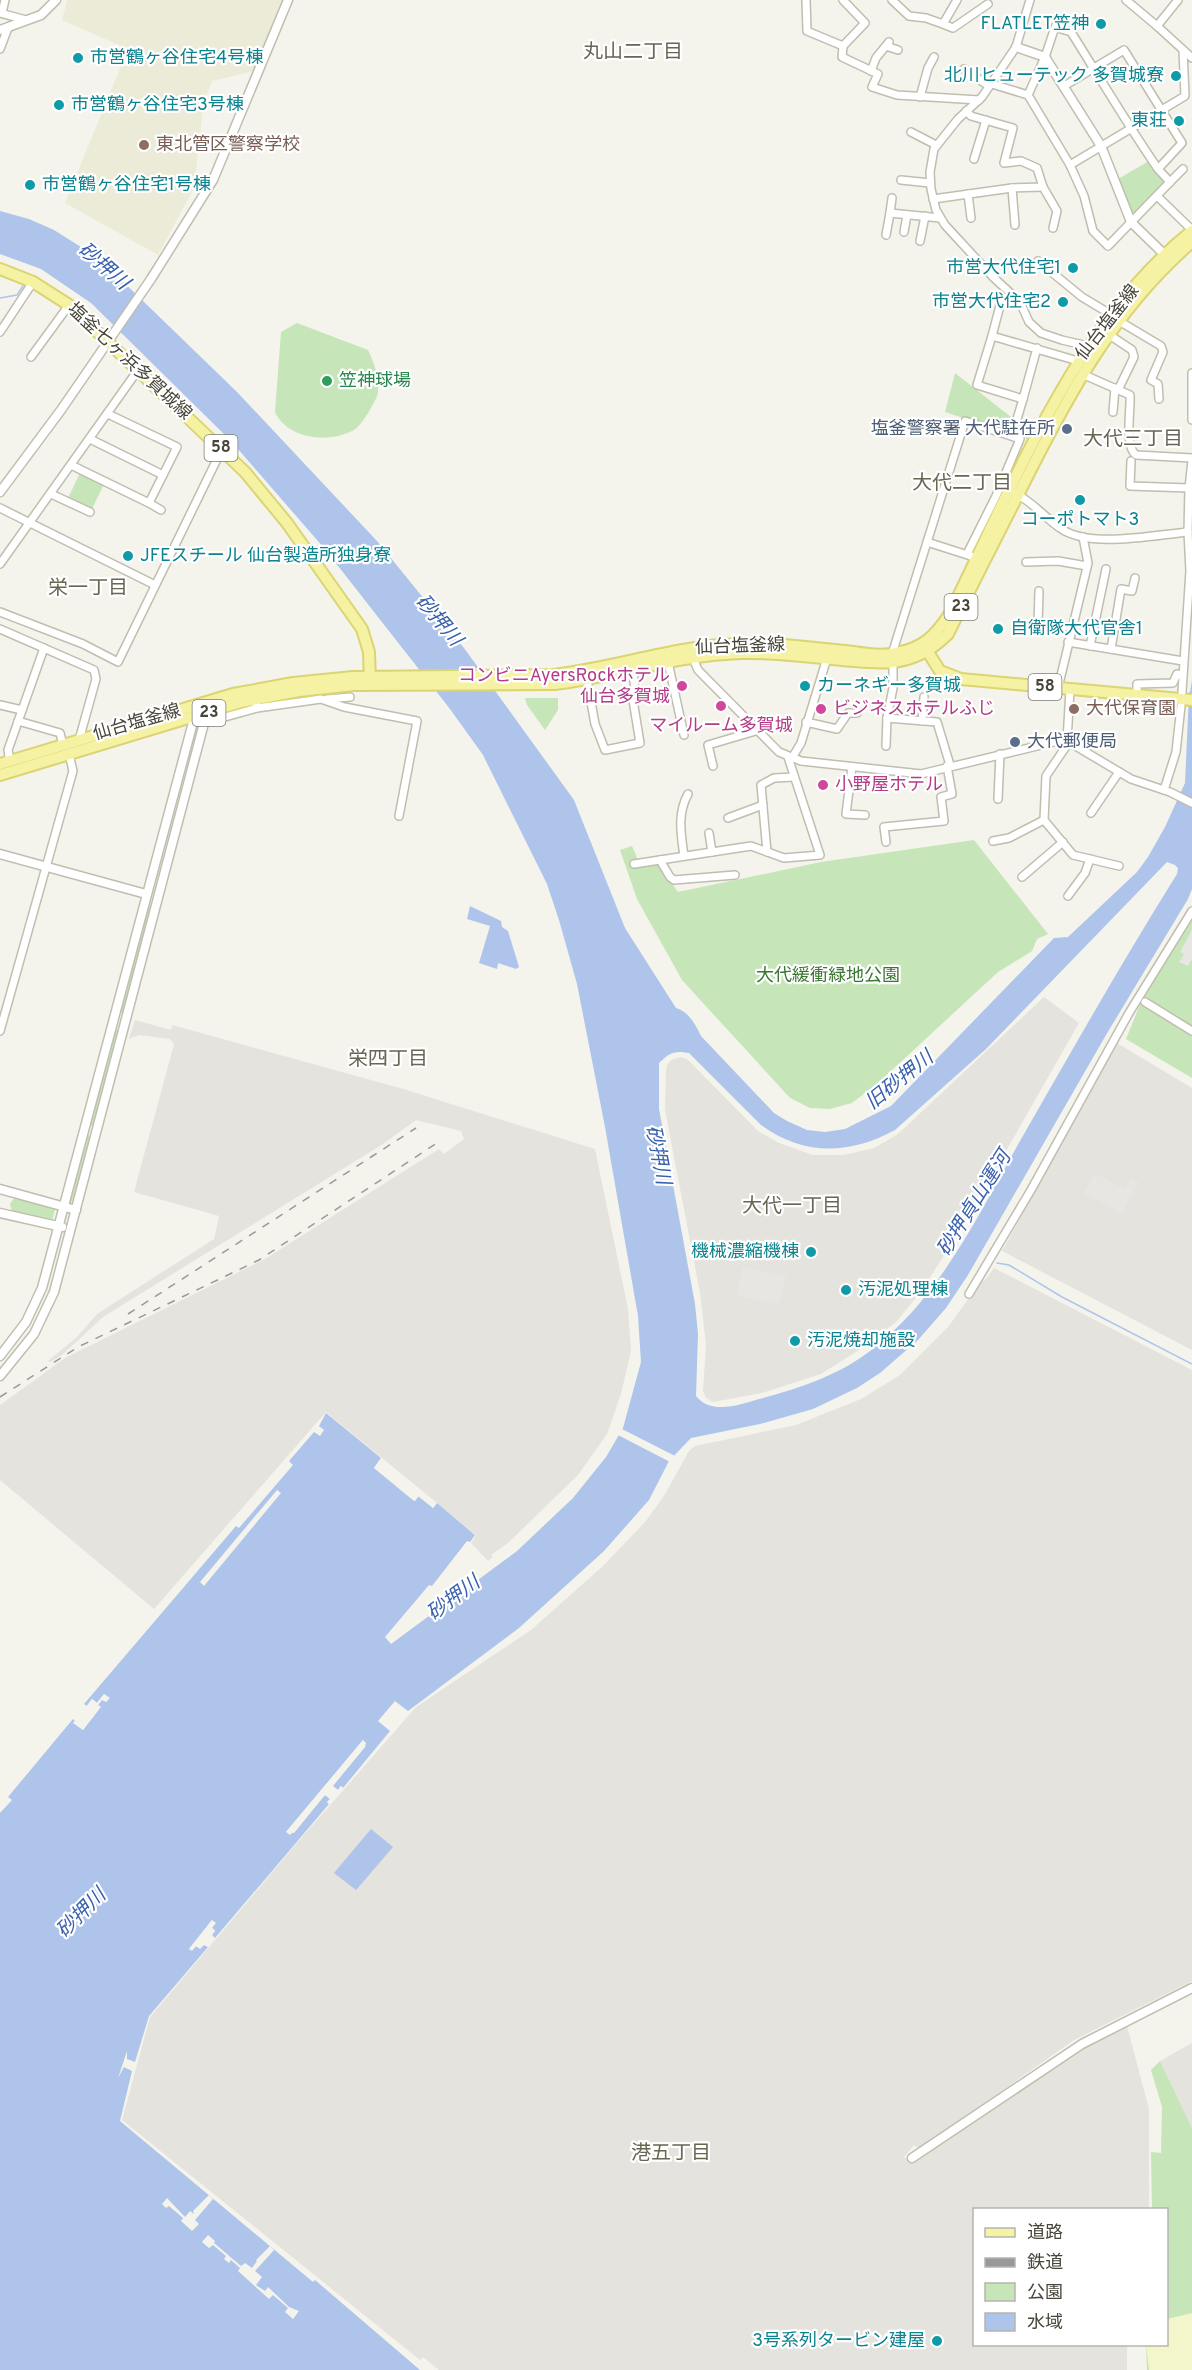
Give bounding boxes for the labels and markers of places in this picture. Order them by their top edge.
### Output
place label: FLATLET笠神 [981,13,1089,36]
marker: FLATLET笠神 [1094,17,1108,31]
place label: 市営鶴ヶ谷住宅4号棟 [90,47,263,70]
marker: 市営鶴ヶ谷住宅4号棟 [71,51,85,65]
place label: 北川ヒューテック 多賀城寮 [944,65,1164,88]
marker: 北川ヒューテック 多賀城寮 [1169,69,1183,83]
place label: 市営鶴ヶ谷住宅3号棟 [71,94,244,117]
marker: 市営鶴ヶ谷住宅3号棟 [52,98,66,112]
place label: 東荘 [1131,110,1167,133]
marker: 東荘 [1172,114,1186,128]
place label: 東北管区警察学校 [156,134,300,157]
marker: 東北管区警察学校 [137,138,151,152]
place label: 市営鶴ヶ谷住宅1号棟 [42,174,211,197]
marker: 市営鶴ヶ谷住宅1号棟 [23,178,37,192]
place label: 市営大代住宅1 [946,257,1061,280]
marker: 市営大代住宅1 [1066,261,1080,275]
place label: 市営大代住宅2 [932,291,1051,314]
marker: 市営大代住宅2 [1056,295,1070,309]
place label: 笠神球場 [339,370,411,393]
marker: 笠神球場 [320,374,334,388]
place label: 塩釜警察署 大代駐在所 [871,418,1055,441]
marker: 塩釜警察署 大代駐在所 [1060,422,1074,436]
marker: コーポトマト3 [1073,493,1087,507]
place label: コーポトマト3 [1021,509,1139,532]
place label: JFEスチール 仙台製造所独身寮 [140,545,391,568]
marker: JFEスチール 仙台製造所独身寮 [121,549,135,563]
place label: 自衛隊大代官舎1 [1010,618,1143,641]
marker: 自衛隊大代官舎1 [991,622,1005,636]
place label: コンビニAyersRockホテル 仙台多賀城 [458,665,670,709]
place label: カーネギー多賀城 [817,675,961,698]
marker: コンビニAyersRockホテル 仙台多賀城 [675,679,689,693]
marker: カーネギー多賀城 [798,679,812,693]
place label: ビジネスホテルふじ [833,698,995,721]
place label: 大代保育園 [1086,698,1176,721]
marker: マイルーム多賀城 [714,699,728,713]
marker: ビジネスホテルふじ [814,702,828,716]
marker: 大代保育園 [1067,702,1081,716]
place label: マイルーム多賀城 [649,715,793,738]
place label: 大代郵便局 [1027,731,1117,754]
marker: 大代郵便局 [1008,735,1022,749]
place label: 小野屋ホテル [835,774,943,797]
marker: 小野屋ホテル [816,778,830,792]
place label: 機械濃縮機棟 [691,1241,799,1264]
marker: 機械濃縮機棟 [804,1245,818,1259]
place label: 汚泥処理棟 [858,1279,948,1302]
marker: 汚泥処理棟 [839,1283,853,1297]
place label: 汚泥焼却施設 [807,1330,915,1353]
marker: 汚泥焼却施設 [788,1334,802,1348]
place label: 3号系列タービン建屋 [752,2330,925,2353]
marker: 3号系列タービン建屋 [930,2334,944,2348]

